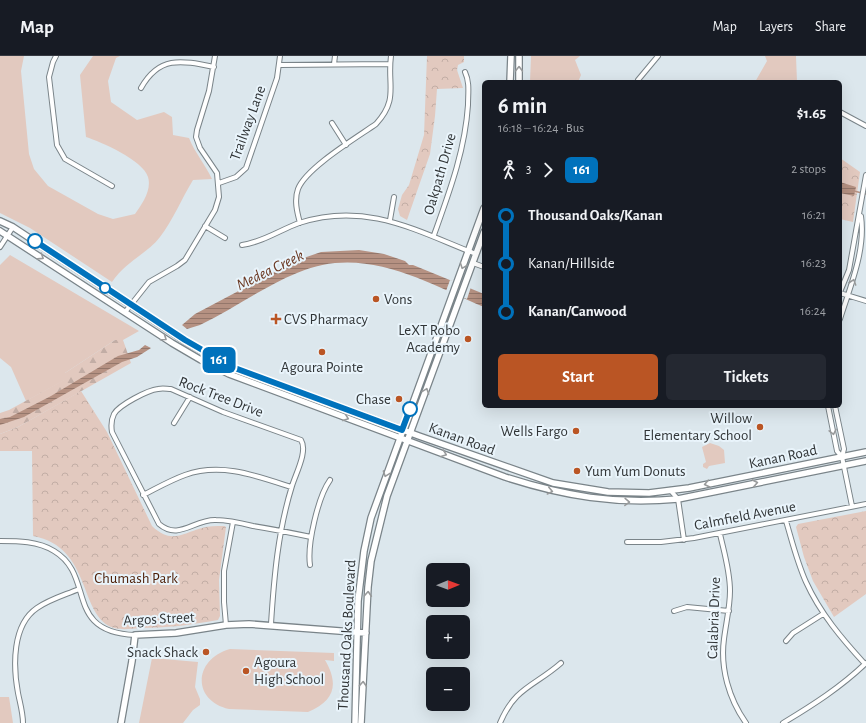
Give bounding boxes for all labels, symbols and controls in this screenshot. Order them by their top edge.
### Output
text: Map [20,18,54,37]
text: Map [712,20,737,34]
text: Layers [759,20,793,34]
text: Share [815,20,846,34]
one-way arrow [515,66,523,72]
street label: Trailway Lane [228,83,268,162]
text: 6 min [498,95,547,117]
text: $1.65 [797,106,826,121]
text: 16:18 – 16:24 · Bus [498,122,584,135]
street label: Oakpath Drive [421,131,459,217]
icon: walk [498,159,520,181]
icon: forward [537,159,559,181]
text: 3 [526,163,531,176]
text: 161 [573,163,590,177]
text: 2 stops [791,163,826,176]
text: Thousand Oaks/Kanan [528,208,663,223]
text: 16:21 [802,209,826,222]
unlabelled marker [27,233,43,249]
water label: Medea Creek [234,247,306,293]
one-way arrow [37,252,44,259]
text: Kanan/Hillside [528,256,615,271]
text: 16:23 [801,257,826,270]
one-way arrow [459,263,467,270]
one-way arrow [848,278,856,285]
unlabelled marker [99,282,111,294]
place label: Vons [384,292,412,307]
marker: Vons [371,294,381,304]
text: Kanan/Canwood [528,304,627,319]
text: 16:24 [800,305,826,318]
place label: CVS Pharmacy [284,312,369,327]
marker: CVS Pharmacy [271,314,281,324]
place label: LeXT Robo Academy [398,323,461,355]
one-way arrow [160,333,167,340]
marker: LeXT Robo Academy [463,334,473,344]
line badge: 161 [196,347,242,373]
marker: Agoura Pointe [317,347,327,357]
text: 161 [211,353,227,367]
button: Start [498,354,658,400]
button: Tickets [666,354,826,400]
place label: Agoura Pointe [281,360,363,375]
street label: Rock Tree Drive [177,374,265,420]
one-way arrow [421,387,430,394]
place label: Chase [356,392,391,407]
marker: Chase [394,394,404,404]
unlabelled marker [402,401,418,417]
place label: Willow Elementary School [643,411,752,443]
one-way arrow [343,414,350,422]
street label: Kanan Road [427,420,497,458]
marker: Willow Elementary School [755,422,765,432]
place label: Wells Fargo [501,424,568,439]
marker: Wells Fargo [571,426,581,436]
one-way arrow [829,429,837,435]
street label: Kanan Road [747,442,819,472]
one-way arrow [440,450,447,458]
place label: Yum Yum Donuts [585,464,686,479]
marker: Yum Yum Donuts [572,466,582,476]
one-way arrow [382,471,391,478]
one-way arrow [704,480,711,488]
one-way arrow [752,480,758,488]
one-way arrow [547,486,553,494]
one-way arrow [624,497,630,506]
street label: Calmfield Avenue [693,499,797,533]
street label: Thousand Oaks Boulevard [336,559,358,711]
north arrow [426,563,470,607]
map controls [426,563,470,711]
park label: Chumash Park [94,571,178,586]
street label: Calabria Drive [705,577,723,659]
one-way arrow [363,591,372,597]
street label: Argos Street [123,610,195,628]
button: + [426,615,470,659]
place label: Snack Shack [127,645,198,660]
marker: Snack Shack [201,647,211,657]
place label: Agoura High School [254,655,324,687]
marker: Agoura High School [241,666,251,676]
button: − [426,667,470,711]
one-way arrow [359,681,367,687]

